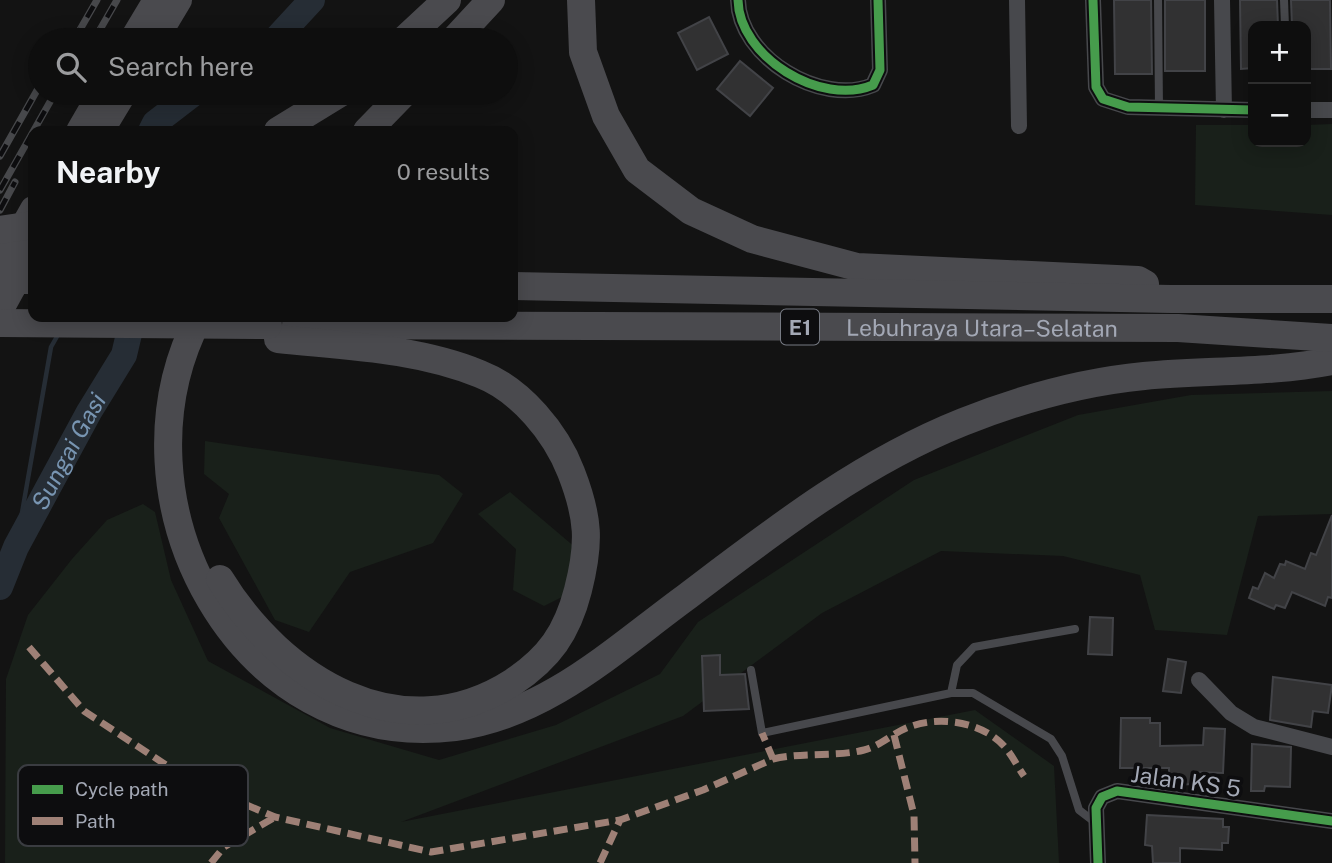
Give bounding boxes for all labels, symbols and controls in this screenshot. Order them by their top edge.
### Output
map controls [1248,21,1311,147]
button: + [1248,21,1311,84]
search box [28,28,518,105]
icon: search [52,48,90,86]
text: Search here [108,51,254,82]
button: − [1248,84,1311,147]
text: Nearby [56,154,160,190]
text: 0 results [397,158,490,185]
road number: E1 [781,310,819,344]
street label: Lebuhraya Utara–Selatan [846,313,1118,341]
water label: Sungai Gasi [25,388,111,514]
street label: Jalan KS 5 [1129,760,1243,802]
legend [18,765,248,846]
text: Cycle path [75,778,168,800]
text: Path [75,810,115,832]

